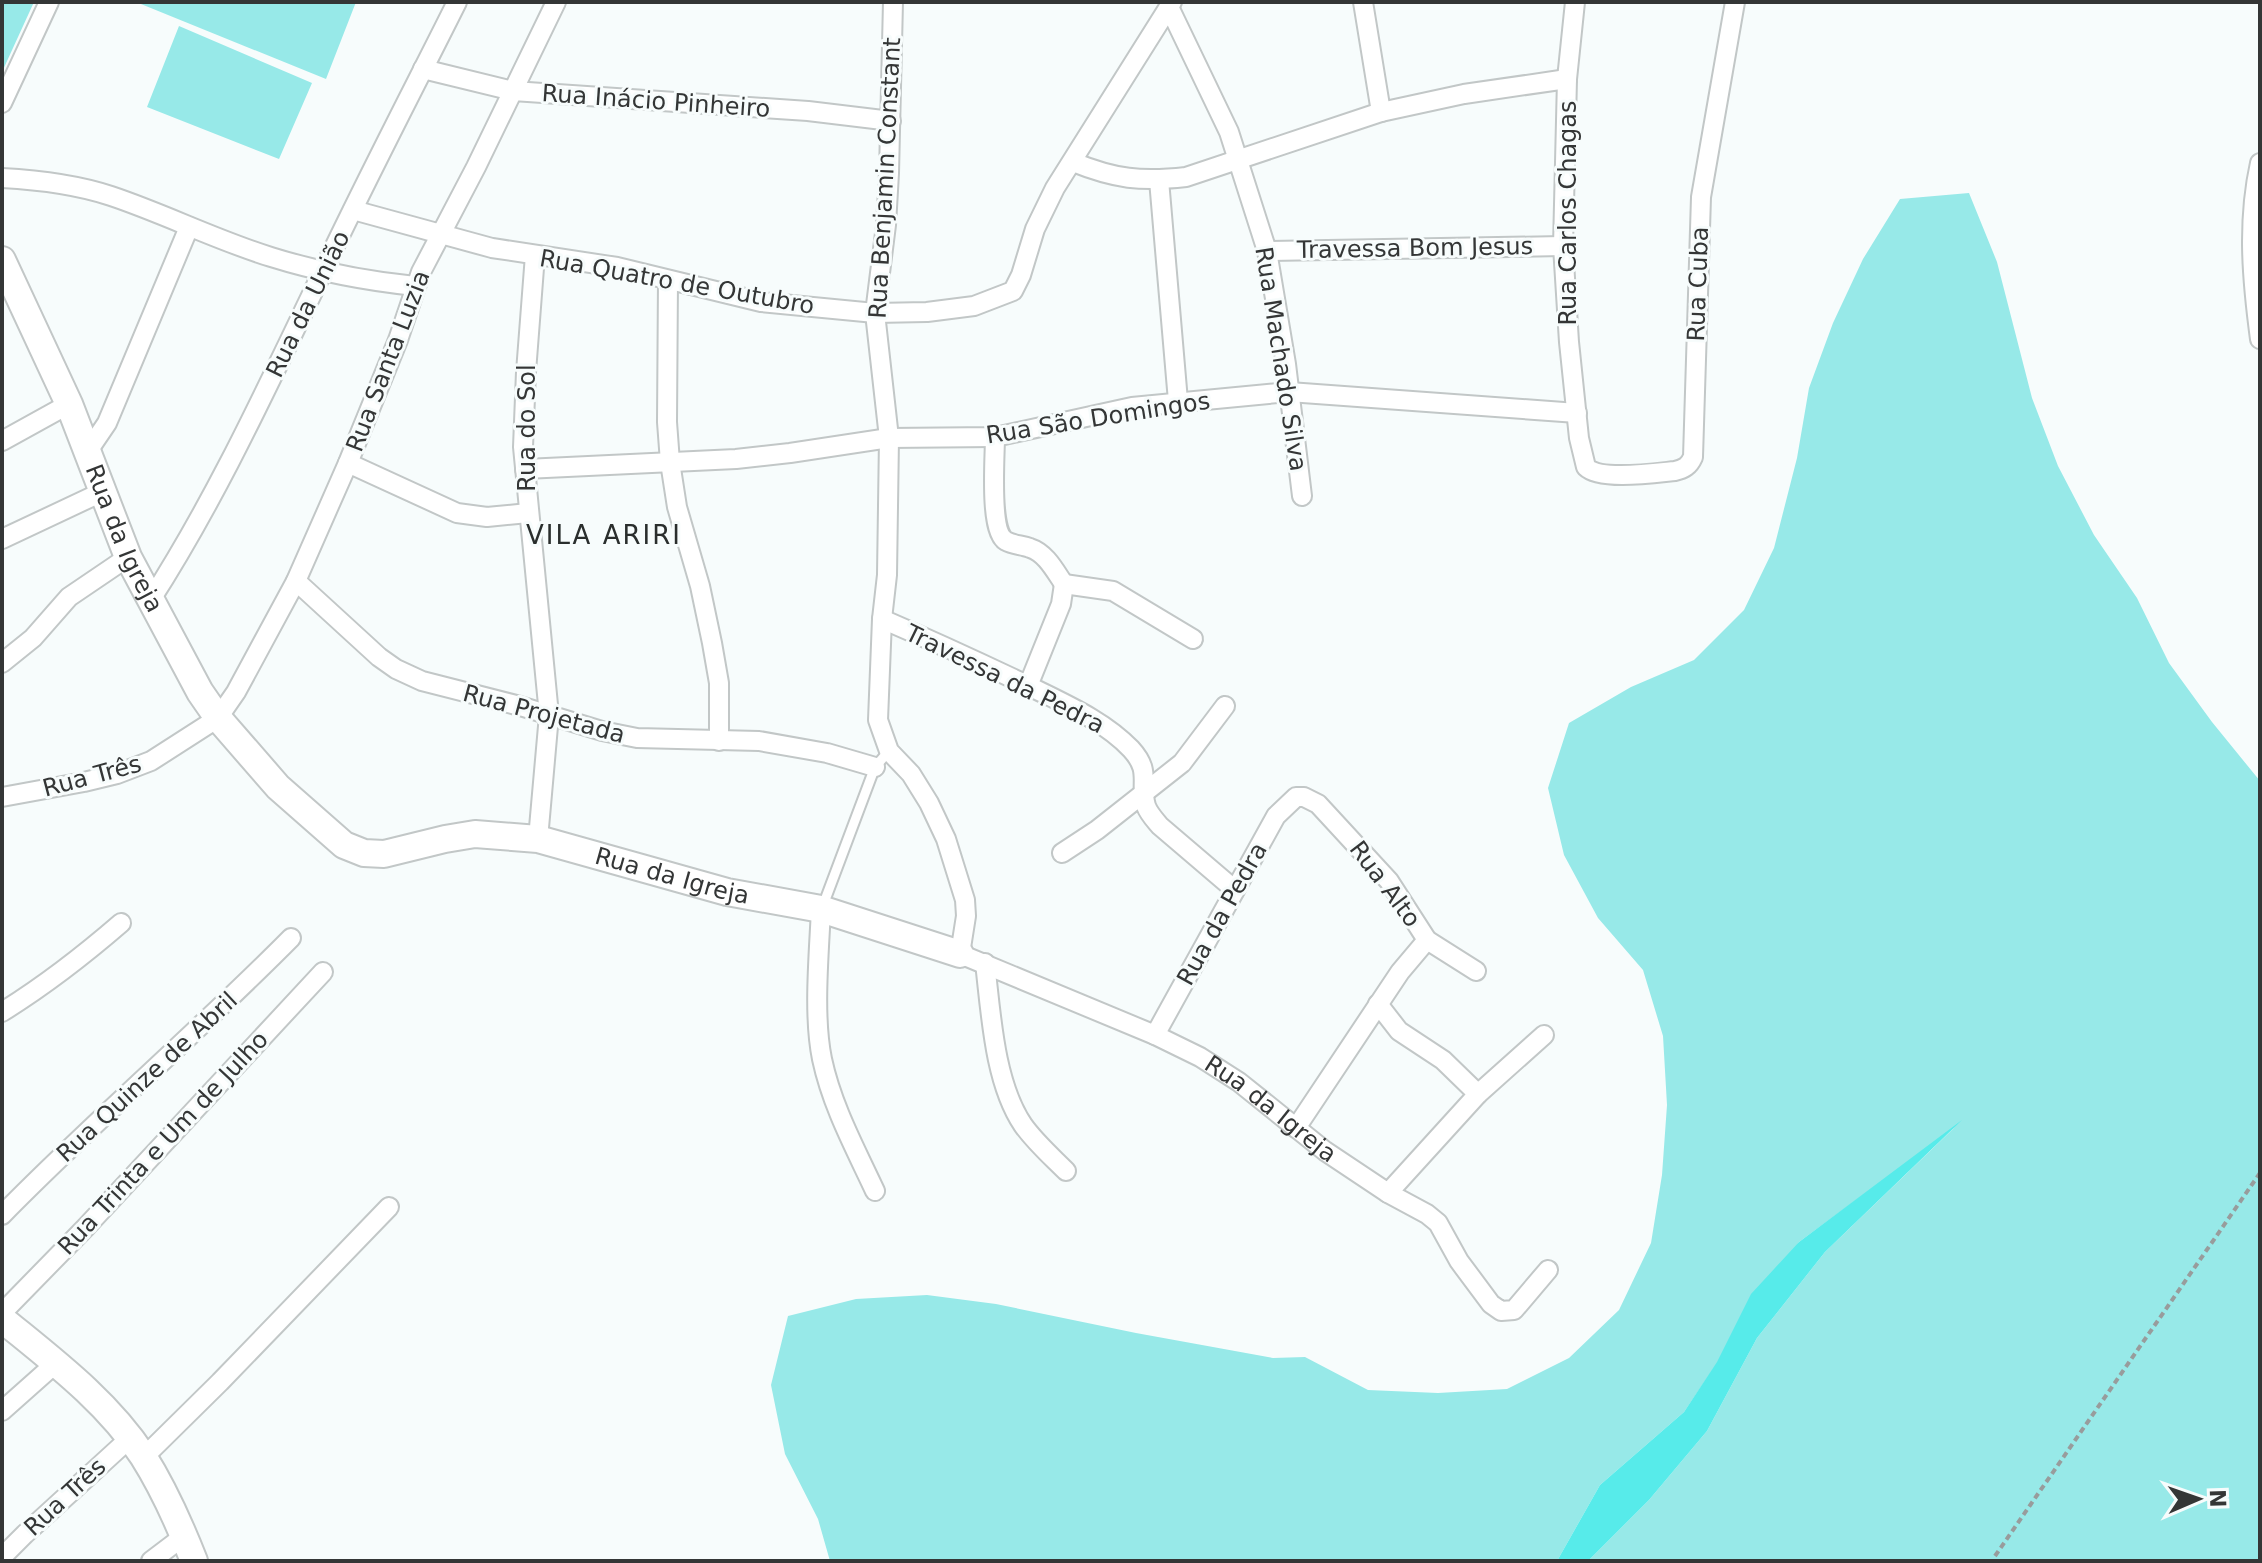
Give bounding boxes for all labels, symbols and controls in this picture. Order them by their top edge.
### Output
street label: Rua Benjamin Constant [864,37,906,319]
street label: Rua Inácio Pinheiro [541,79,771,123]
street label: Rua Carlos Chagas [1554,100,1582,326]
street label: Rua da União [260,226,356,382]
street label: Rua Cuba [1682,226,1714,342]
street label: Travessa Bom Jesus [1296,232,1533,264]
street label: Rua Quatro de Outubro [537,244,817,320]
street label: Rua Machado Silva [1249,245,1313,473]
street label: Rua Santa Luzia [340,266,436,456]
street label: Rua do Sol [513,364,541,492]
street label: Rua São Domingos [984,386,1212,450]
street label: Rua da Igreja [80,460,169,617]
district label: VILA ARIRI [526,520,682,550]
street label: Travessa da Pedra [900,618,1109,739]
street label: Rua Projetada [460,679,628,749]
street label: Rua Três [40,749,144,803]
street label: Rua Alto [1344,836,1426,932]
street label: Rua da Pedra [1171,838,1273,990]
street label: Rua da Igreja [592,842,751,910]
street label: Rua Quinze de Abril [51,986,243,1168]
street label: Rua Trinta e Um de Julho [52,1025,274,1261]
street label: Rua da Igreja [1200,1050,1341,1168]
street label: Rua Três [19,1452,111,1542]
north arrow [2158,1459,2238,1539]
text: N [2205,1489,2230,1508]

